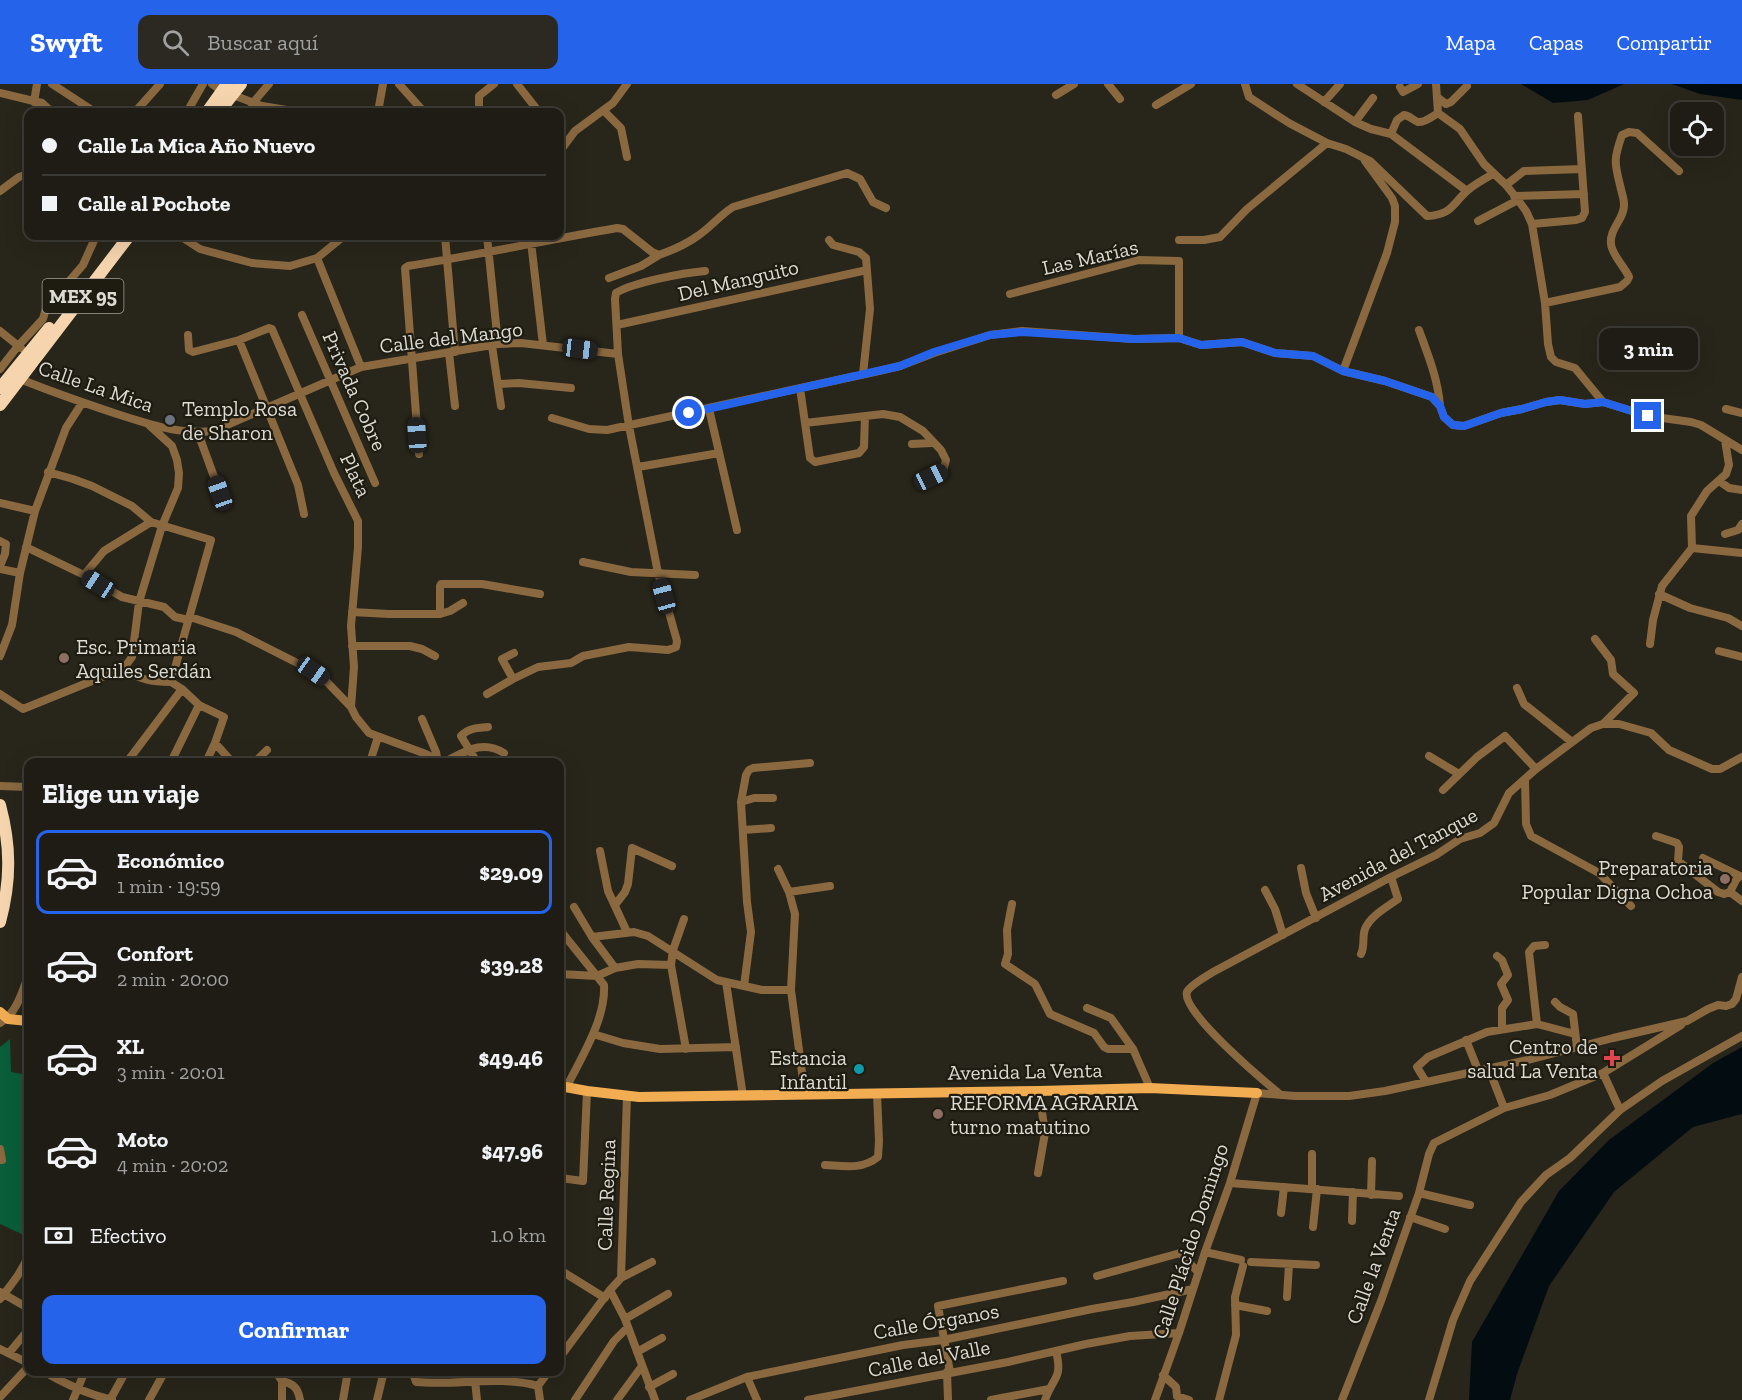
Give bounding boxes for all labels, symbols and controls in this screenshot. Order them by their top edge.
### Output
search box [138,15,558,69]
text: Swyft [30,26,102,59]
icon: search [159,26,192,59]
text: Buscar aquí [207,29,318,56]
text: Mapa [1446,30,1496,55]
text: Capas [1529,30,1584,55]
text: Compartir [1617,30,1712,55]
map controls [1670,102,1724,156]
button: locate [1670,102,1724,156]
text: Calle La Mica Año Nuevo [78,132,315,159]
text: Calle al Pochote [78,190,230,217]
street label: Las Marías [1039,234,1141,280]
street label: Del Manguito [675,254,801,306]
road number: MEX 95 [42,279,124,313]
street label: Calle del Mango [378,316,524,358]
street label: Privada Cobre [318,327,393,455]
callout: 3 min [1598,329,1698,371]
text: 3 min [1624,337,1673,361]
car [561,338,599,360]
street label: Calle La Mica [35,355,157,417]
place label: Templo Rosa de Sharon [182,396,297,445]
route start [675,399,702,426]
route end [1634,402,1661,429]
marker: Templo Rosa de Sharon [163,413,177,427]
car [407,416,427,454]
street label: Plata [335,449,377,501]
car [911,461,951,493]
car [205,473,235,513]
car [78,567,118,601]
car [651,576,677,616]
place label: Esc. Primaria Aquiles Serdán [76,634,211,683]
marker: Esc. Primaria Aquiles Serdán [57,651,71,665]
car [293,653,333,689]
text: Elige un viaje [42,778,199,810]
street label: Avenida del Tanque [1314,802,1482,906]
icon: car [45,845,99,899]
text: Económico [117,847,224,874]
place label: Preparatoria Popular Digna Ochoa [1522,855,1713,904]
text: $29.09 [479,859,543,886]
marker: Preparatoria Popular Digna Ochoa [1718,872,1732,886]
text: 1 min · 19:59 [117,874,221,898]
icon: car [45,938,99,992]
text: Confort [117,940,193,967]
text: $39.28 [480,952,543,979]
text: 2 min · 20:00 [117,967,229,991]
icon: car [45,1031,99,1085]
text: XL [117,1033,144,1060]
place label: Centro de salud La Venta [1467,1034,1598,1083]
text: $49.46 [479,1045,543,1072]
place label: Estancia Infantil [770,1045,847,1094]
marker: Centro de salud La Venta [1603,1049,1621,1067]
street label: Avenida La Venta [947,1057,1103,1085]
text: 3 min · 20:01 [117,1060,225,1084]
marker: Estancia Infantil [852,1062,866,1076]
place label: REFORMA AGRARIA turno matutino [950,1090,1138,1139]
marker: REFORMA AGRARIA turno matutino [931,1107,945,1121]
icon: car [45,1124,99,1178]
text: Moto [117,1126,168,1153]
text: $47.96 [481,1138,543,1165]
street label: Calle Regina [592,1139,620,1251]
street label: Calle Plácido Domingo [1147,1140,1233,1342]
text: 4 min · 20:02 [117,1153,228,1177]
street label: Calle la Venta [1341,1205,1405,1327]
icon: cash [42,1219,75,1252]
text: Efectivo [90,1222,166,1249]
text: 1.0 km [491,1223,546,1247]
button: Confirmar [42,1295,546,1364]
street label: Calle Órganos [871,1298,1001,1344]
street label: Calle del Valle [866,1334,992,1382]

